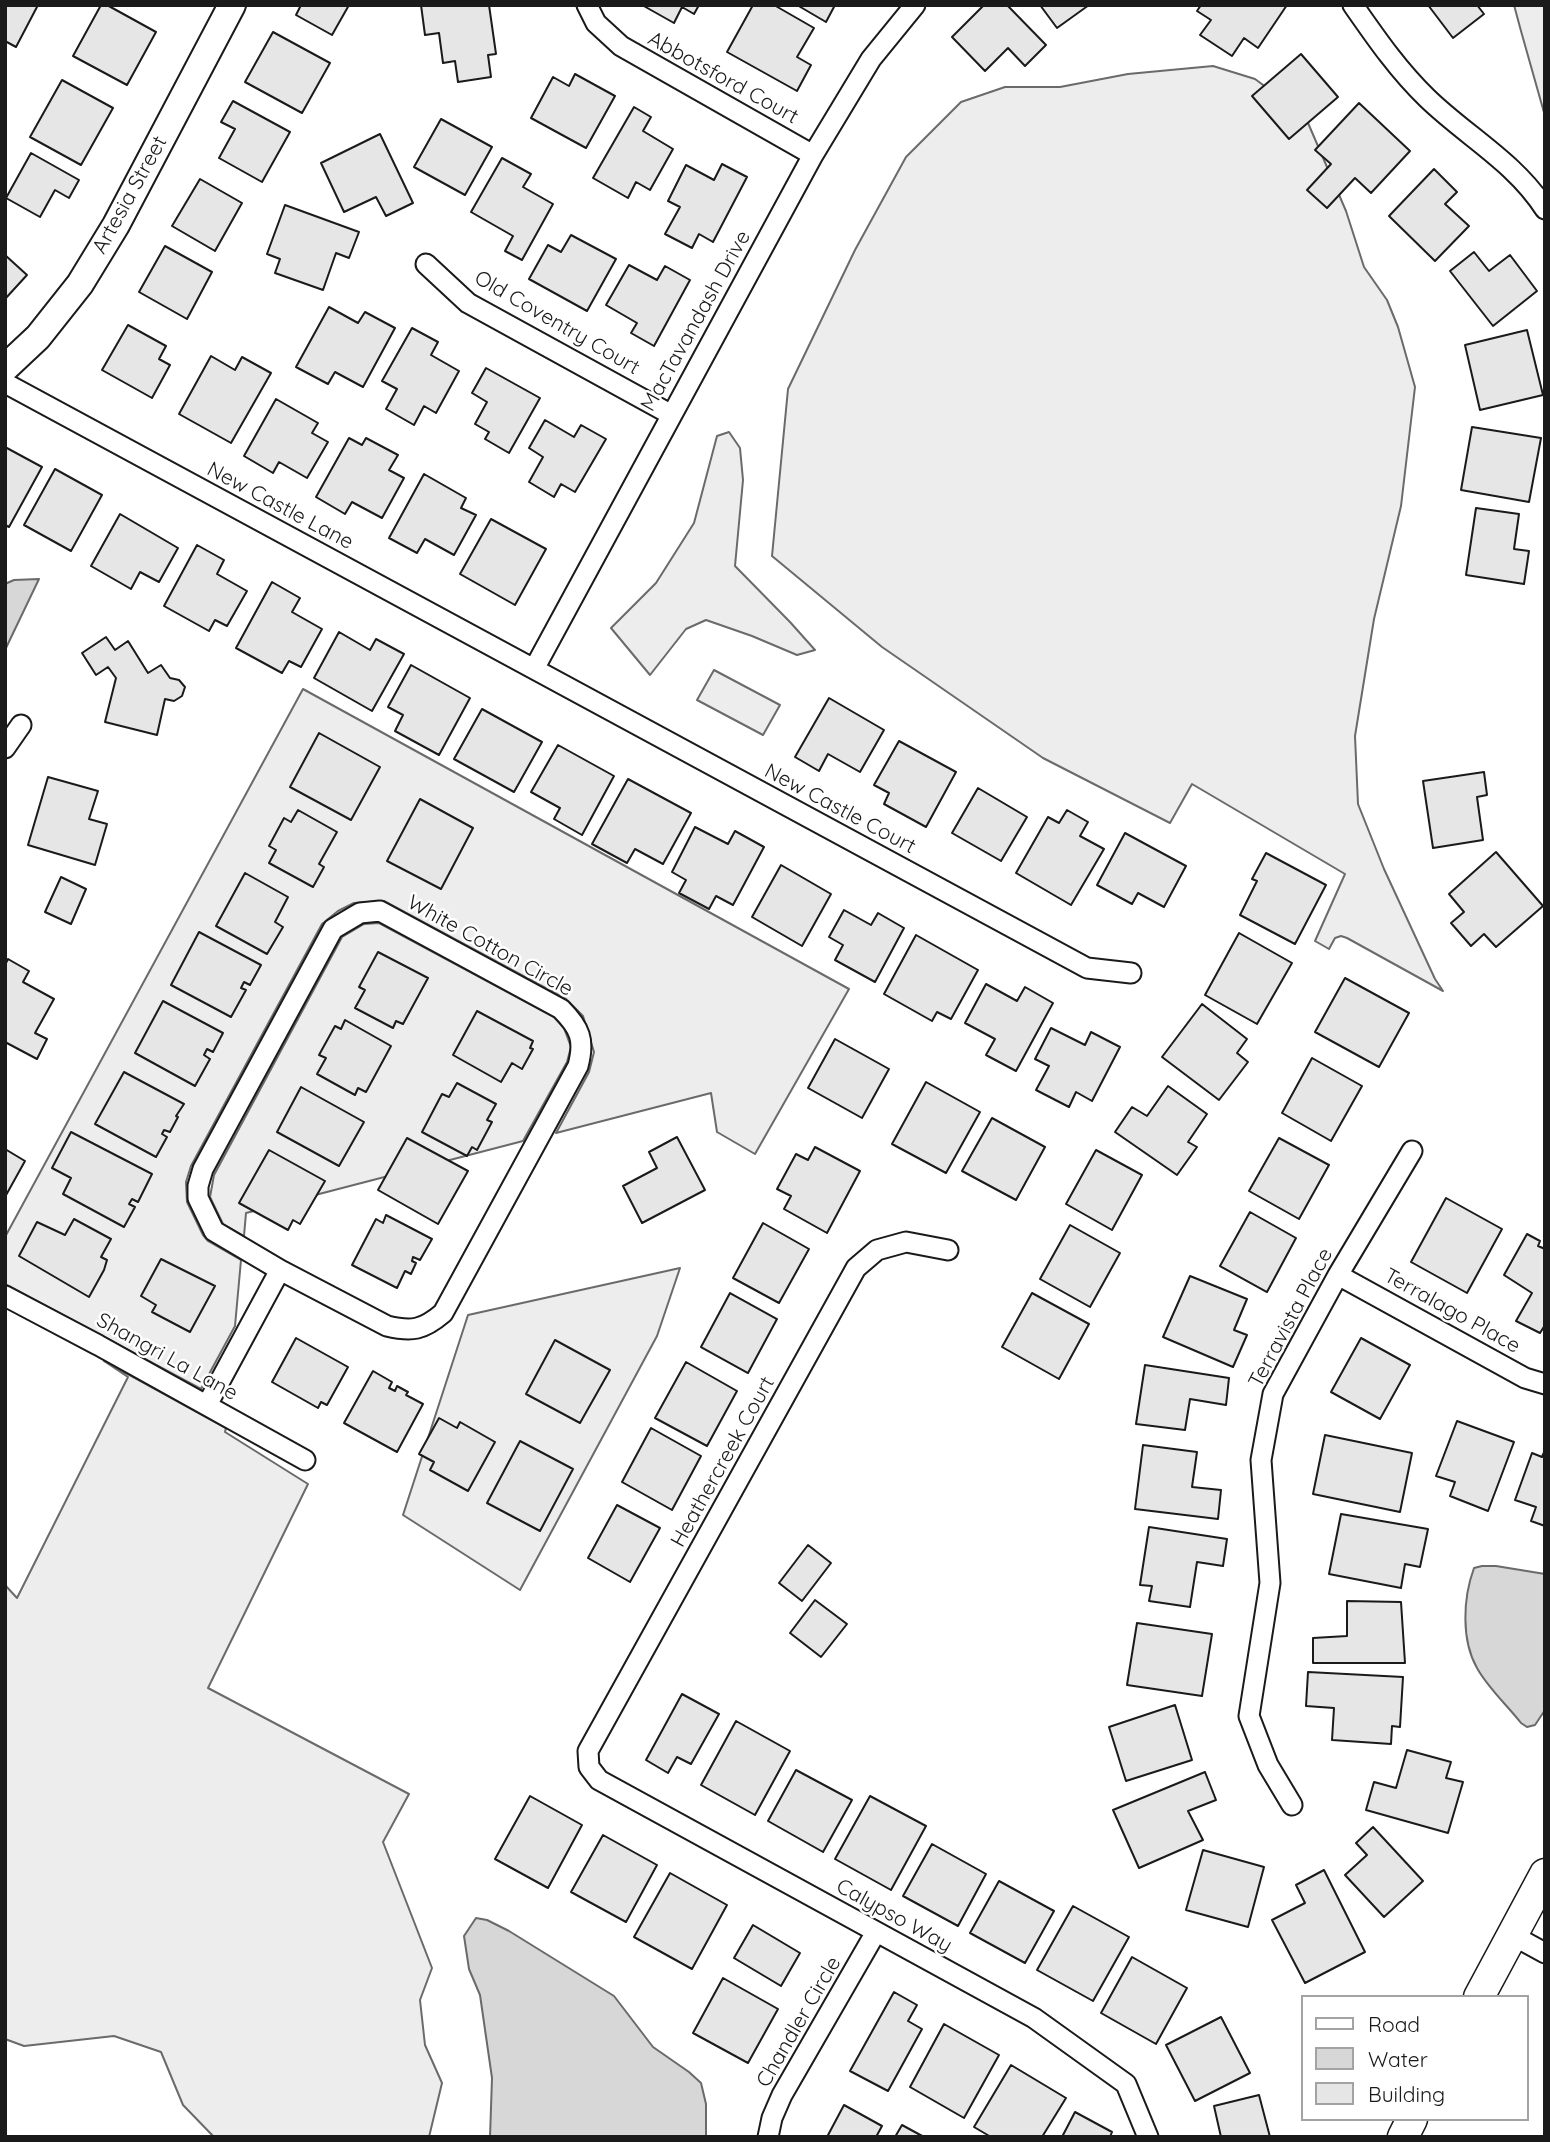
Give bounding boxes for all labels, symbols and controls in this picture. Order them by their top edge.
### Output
street label: Abbotsford Court [643,26,803,130]
street label: Artesia Street [87,132,173,258]
street label: MacTavandash Drive [636,226,756,416]
street label: Old Coventry Court [470,265,644,381]
street label: New Castle Lane [202,457,358,555]
street label: New Castle Court [760,758,920,860]
street label: White Cotton Circle [403,890,577,1002]
street label: Terravista Place [1244,1244,1338,1392]
street label: Terralago Place [1379,1263,1525,1359]
street label: Shangri La Lane [92,1308,242,1406]
street label: Heathercreek Court [666,1372,780,1552]
street label: Calypso Way [832,1874,956,1958]
street label: Chandler Circle [751,1952,847,2092]
legend [1302,1995,1529,2121]
text: Road [1368,2011,1420,2037]
text: Water [1368,2046,1428,2072]
text: Building [1368,2081,1445,2107]

